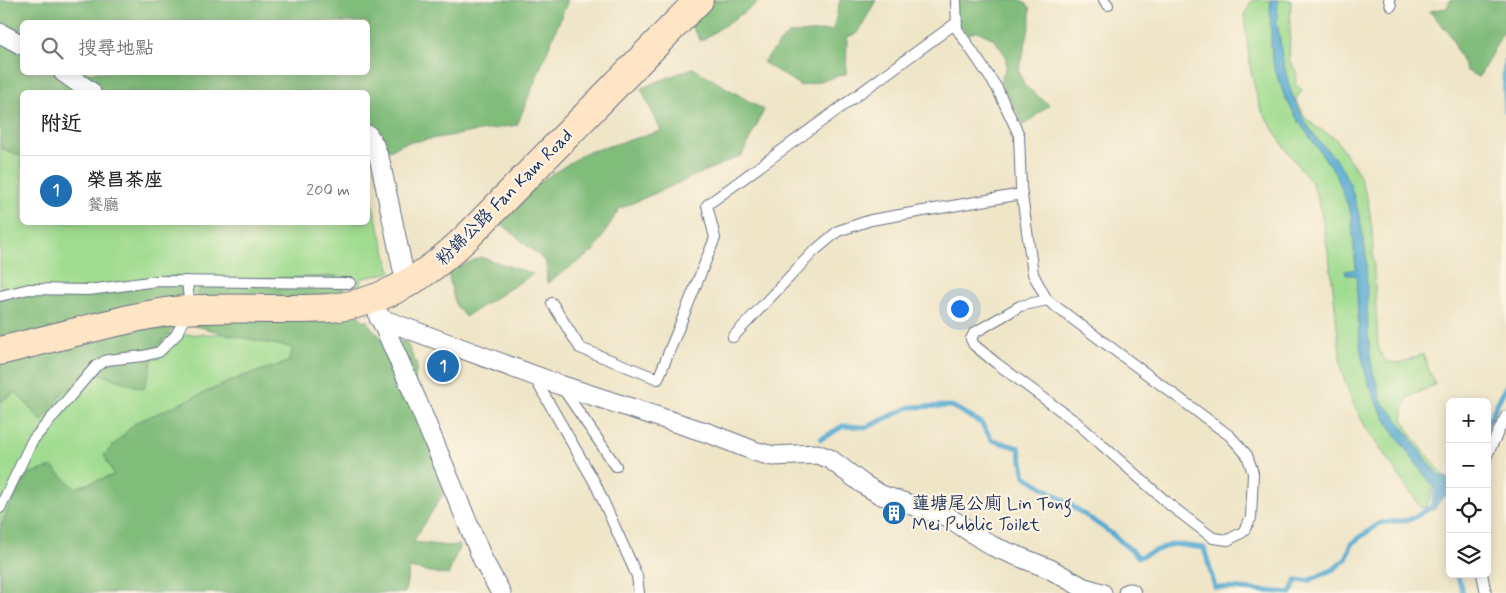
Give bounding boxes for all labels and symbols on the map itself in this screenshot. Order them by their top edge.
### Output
street label: 粉錦公路 Fan Kam Road [431,124,578,271]
your location [947,296,973,322]
pin: 1 [427,347,459,385]
place label: 蓮塘尾公廁 Lin Tong Mei Public Toilet [912,492,1072,537]
building icon: 蓮塘尾公廁 Lin Tong Mei Public Toilet [881,500,907,526]

